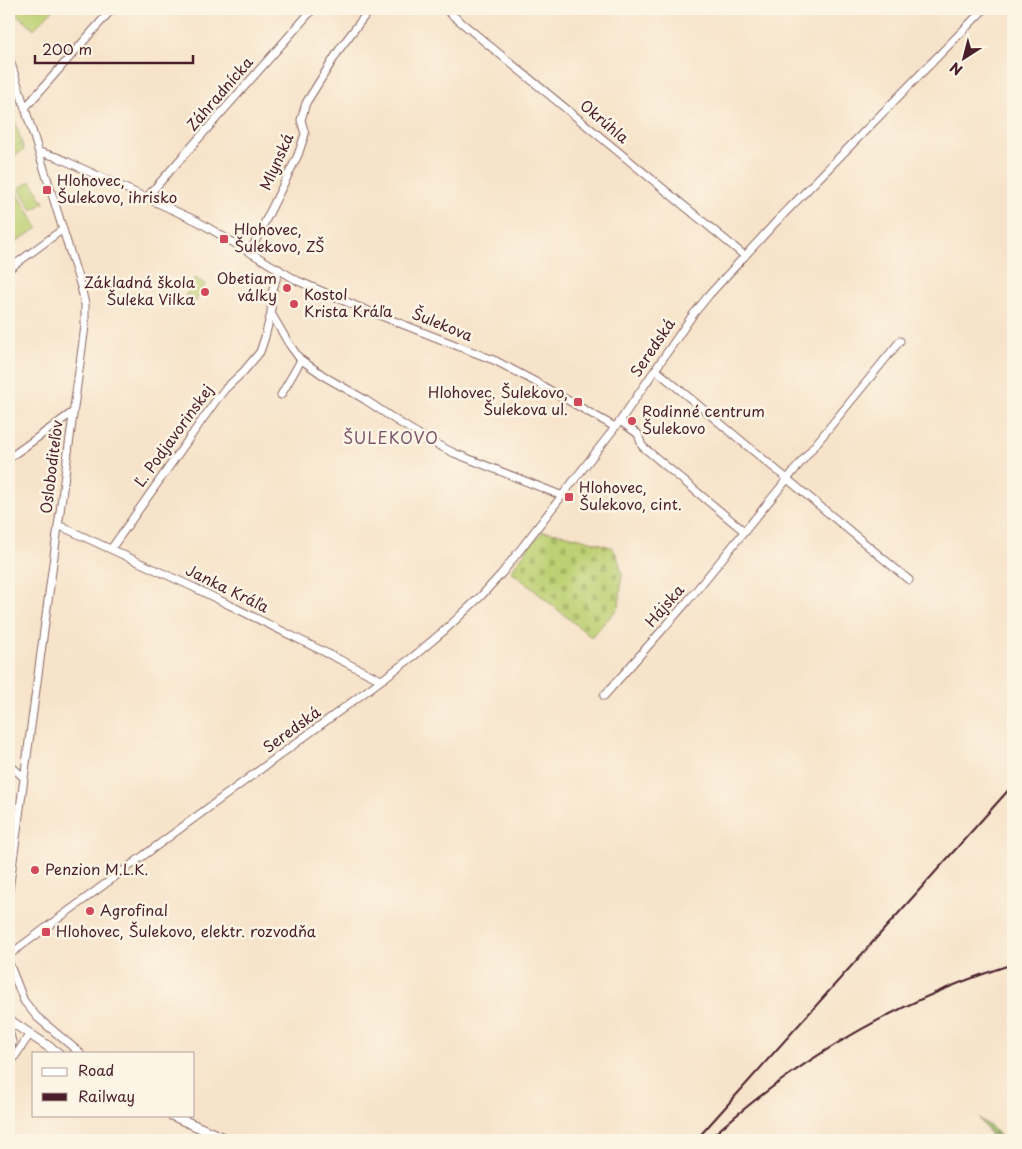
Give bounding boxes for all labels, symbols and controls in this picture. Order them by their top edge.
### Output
scale bar [35,32,192,64]
north arrow [940,32,990,82]
text: 200 m [42,37,92,60]
street label: Záhradnícka [180,50,258,135]
text: N [945,57,967,81]
street label: Okrúhla [576,94,635,149]
street label: Mlynská [253,129,299,194]
place label: Hlohovec, Šulekovo, ihrisko [57,168,177,208]
marker: Hlohovec, Šulekovo, ihrisko [41,184,53,196]
place label: Hlohovec, Šulekovo, ZŠ [234,217,325,257]
marker: Hlohovec, Šulekovo, ZŠ [218,233,230,245]
place label: Obetiam války [217,266,277,306]
place label: Základná škola Šuleka Vilka [84,270,196,310]
marker: Obetiam války [281,282,293,294]
place label: Kostol Krista Kráľa [304,282,393,322]
marker: Základná škola Šuleka Vilka [199,286,211,298]
marker: Kostol Krista Kráľa [288,298,300,310]
street label: Šulekova [409,301,477,347]
street label: Seredská [624,313,680,381]
street label: Ľ. Podjavorinskej [128,379,218,491]
place label: Hlohovec, Šulekovo, Šulekova ul. [428,380,568,420]
marker: Hlohovec, Šulekovo, Šulekova ul. [572,396,584,408]
place label: Rodinné centrum Šulekovo [642,399,765,439]
marker: Rodinné centrum Šulekovo [626,415,638,427]
street label: Osloboditeľov [33,418,68,515]
district label: ŠULEKOVO [343,425,439,449]
place label: Hlohovec, Šulekovo, cint. [579,475,682,515]
marker: Hlohovec, Šulekovo, cint. [563,491,575,503]
street label: Janka Kráľa [182,558,274,618]
street label: Hájska [639,578,689,631]
street label: Seredská [258,700,325,758]
place label: Penzion M.L.K. [45,857,148,880]
marker: Penzion M.L.K. [29,864,41,876]
place label: Agrofinal [100,898,168,921]
marker: Agrofinal [84,905,96,917]
place label: Hlohovec, Šulekovo, elektr. rozvodňa [56,919,316,942]
marker: Hlohovec, Šulekovo, elektr. rozvodňa [40,926,52,938]
legend [32,1052,195,1116]
text: Road [78,1058,114,1081]
text: Railway [78,1084,135,1107]

